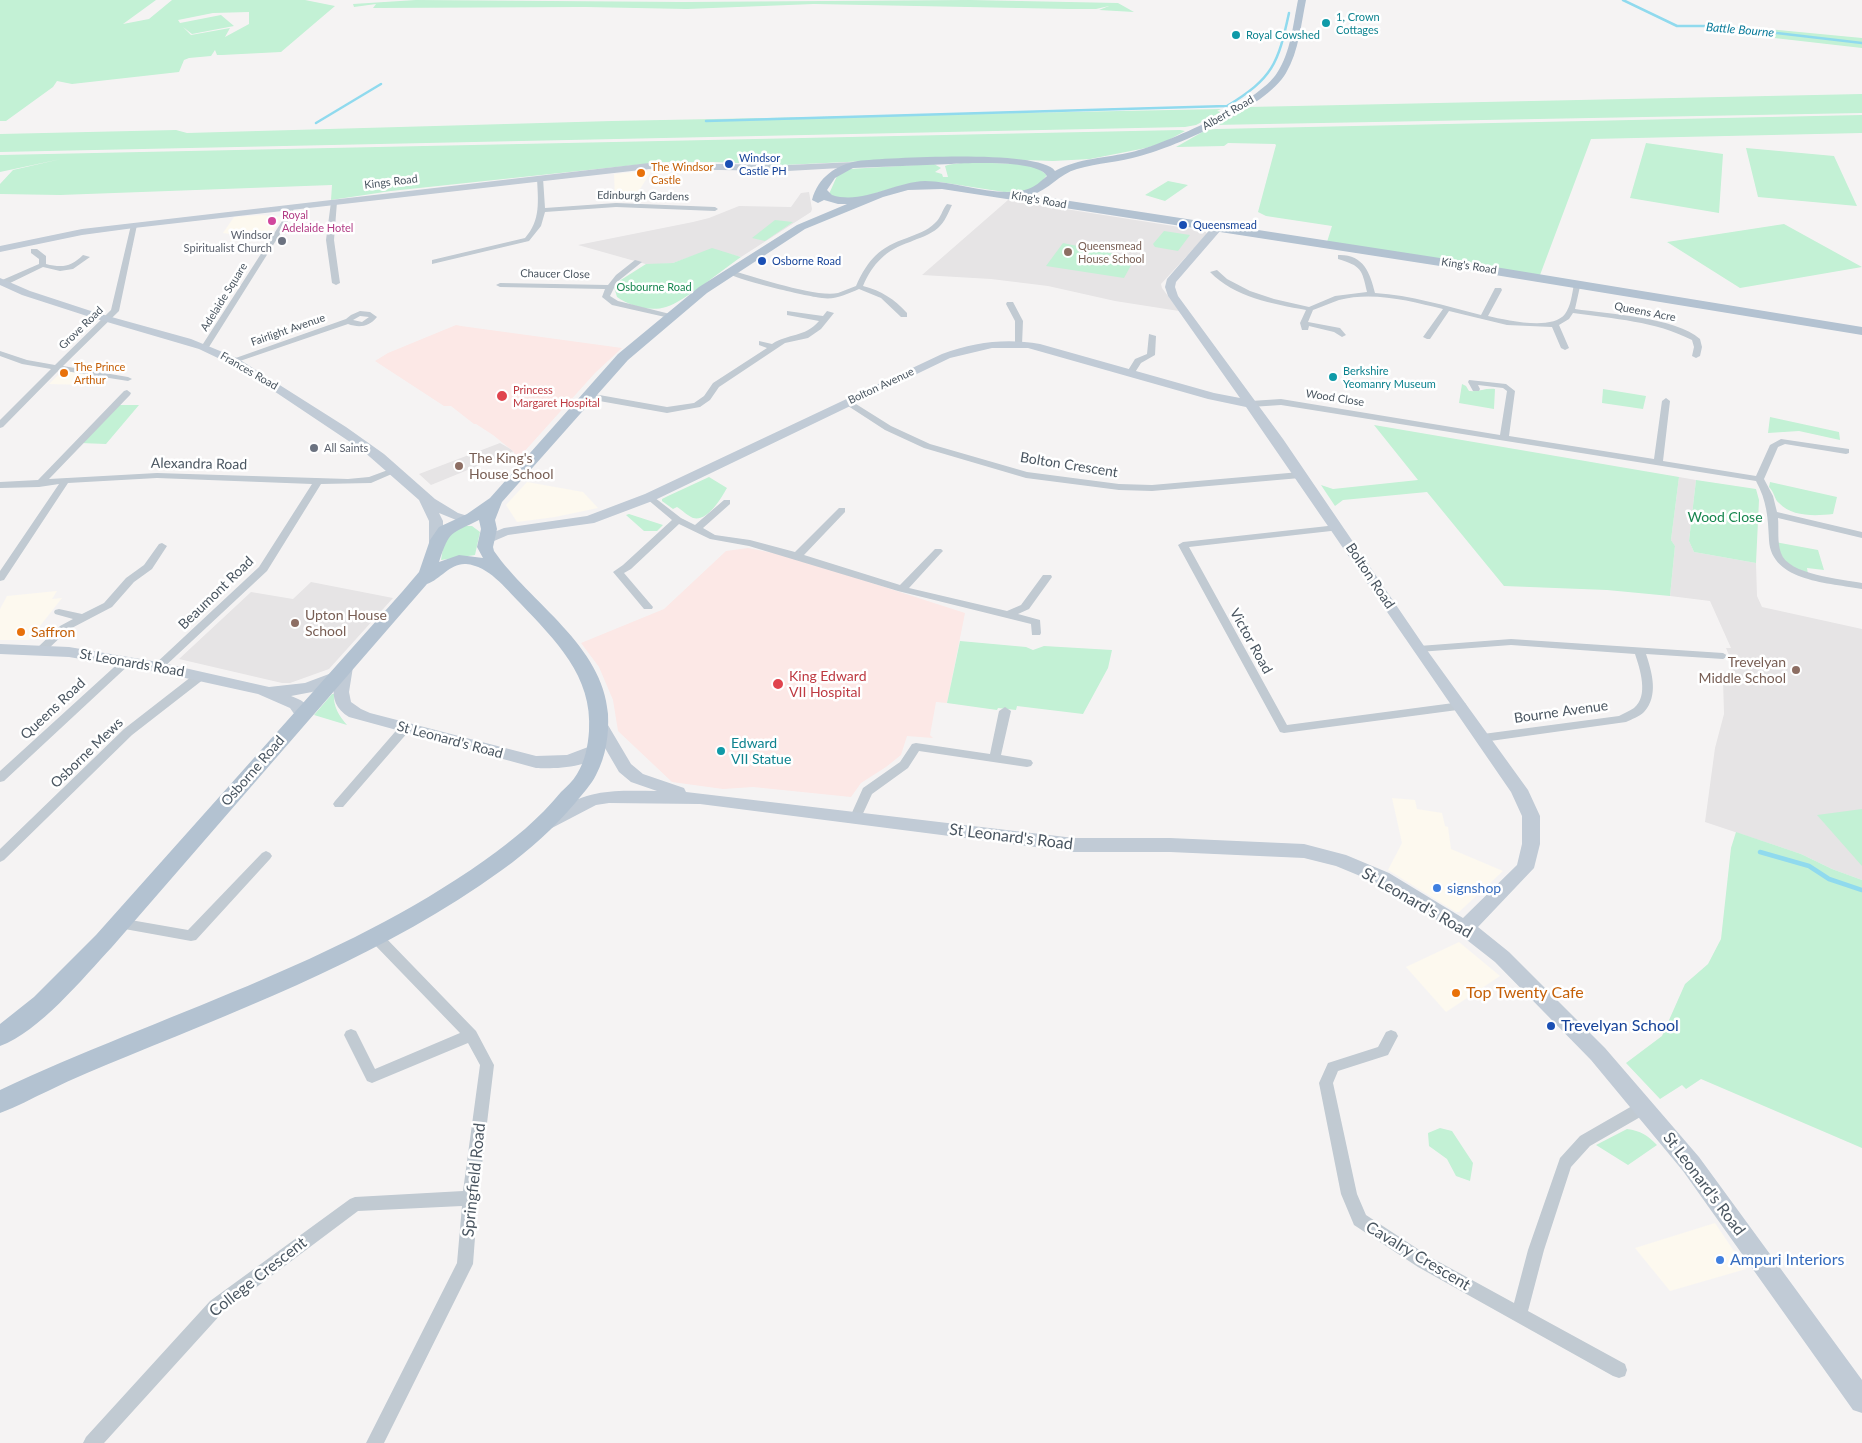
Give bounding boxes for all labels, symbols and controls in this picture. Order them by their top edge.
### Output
place label: 1, Crown Cottages [1336,10,1380,36]
marker: 1, Crown Cottages [1320,17,1332,29]
water label: Battle Bourne [1705,20,1775,40]
place label: Royal Cowshed [1246,28,1320,42]
marker: Royal Cowshed [1230,29,1242,41]
street label: Albert Road [1200,93,1256,133]
place label: Windsor Castle PH [739,151,787,177]
marker: Windsor Castle PH [723,158,735,170]
place label: The Windsor Castle [651,160,713,186]
marker: The Windsor Castle [635,167,647,179]
street label: Kings Road [364,172,418,192]
street label: Edinburgh Gardens [597,189,689,203]
street label: King's Road [1010,189,1068,211]
place label: Royal Adelaide Hotel [282,208,353,234]
marker: Royal Adelaide Hotel [266,215,278,227]
place label: Queensmead [1193,218,1257,232]
marker: Queensmead [1177,219,1189,231]
place label: Windsor Spiritualist Church [184,228,272,254]
marker: Windsor Spiritualist Church [276,235,288,247]
place label: Queensmead House School [1078,239,1144,265]
marker: Queensmead House School [1062,246,1074,258]
place label: Osborne Road [772,254,841,268]
marker: Osborne Road [756,255,768,267]
street label: King's Road [1440,255,1498,277]
street label: Adelaide Square [198,260,250,334]
street label: Chaucer Close [520,267,590,281]
park label: Osbourne Road [616,280,692,294]
street label: Queens Acre [1613,300,1677,324]
street label: Grove Road [56,304,106,352]
street label: Fairlight Avenue [249,311,327,349]
street label: Frances Road [218,349,280,393]
place label: The Prince Arthur [74,360,125,386]
place label: Berkshire Yeomanry Museum [1343,364,1436,390]
street label: Bolton Avenue [846,365,916,407]
marker: The Prince Arthur [58,367,70,379]
marker: Berkshire Yeomanry Museum [1327,371,1339,383]
place label: Princess Margaret Hospital [513,383,600,409]
street label: Wood Close [1305,387,1365,409]
marker: Princess Margaret Hospital [495,389,509,403]
place label: All Saints [324,441,368,455]
marker: All Saints [308,442,320,454]
street label: Bolton Crescent [1019,449,1119,481]
place label: The King's House School [469,450,553,482]
street label: Alexandra Road [151,455,247,473]
marker: The King's House School [453,460,465,472]
park label: Wood Close [1687,509,1763,525]
street label: Bolton Road [1342,540,1398,612]
street label: Beaumont Road [175,553,257,633]
street label: Victor Road [1226,605,1276,677]
place label: Upton House School [305,607,387,640]
marker: Upton House School [289,617,301,629]
place label: Saffron [31,624,75,640]
marker: Saffron [15,626,27,638]
street label: St Leonards Road [78,646,186,680]
place label: Trevelyan Middle School [1699,654,1786,686]
marker: Trevelyan Middle School [1790,664,1802,676]
place label: King Edward VII Hospital [789,668,866,700]
street label: Queens Road [17,675,89,743]
marker: King Edward VII Hospital [771,677,785,691]
street label: Bourne Avenue [1513,697,1609,727]
street label: Osborne Mews [47,714,127,792]
street label: St Leonard's Road [395,718,505,762]
street label: Osborne Road [218,732,288,810]
place label: Edward VII Statue [731,735,791,768]
marker: Edward VII Statue [715,745,727,757]
street label: St Leonard's Road [948,820,1074,854]
street label: St Leonard's Road [1358,864,1476,942]
place label: signshop [1447,880,1501,896]
marker: signshop [1431,882,1443,894]
place label: Top Twenty Cafe [1466,983,1584,1003]
marker: Top Twenty Cafe [1450,987,1462,999]
place label: Trevelyan School [1561,1016,1679,1036]
marker: Trevelyan School [1545,1020,1557,1032]
street label: Springfield Road [458,1122,490,1238]
street label: St Leonard's Road [1659,1129,1749,1239]
street label: Cavalry Crescent [1362,1217,1474,1295]
street label: College Crescent [205,1233,311,1321]
place label: Ampuri Interiors [1730,1250,1844,1270]
marker: Ampuri Interiors [1714,1254,1726,1266]

